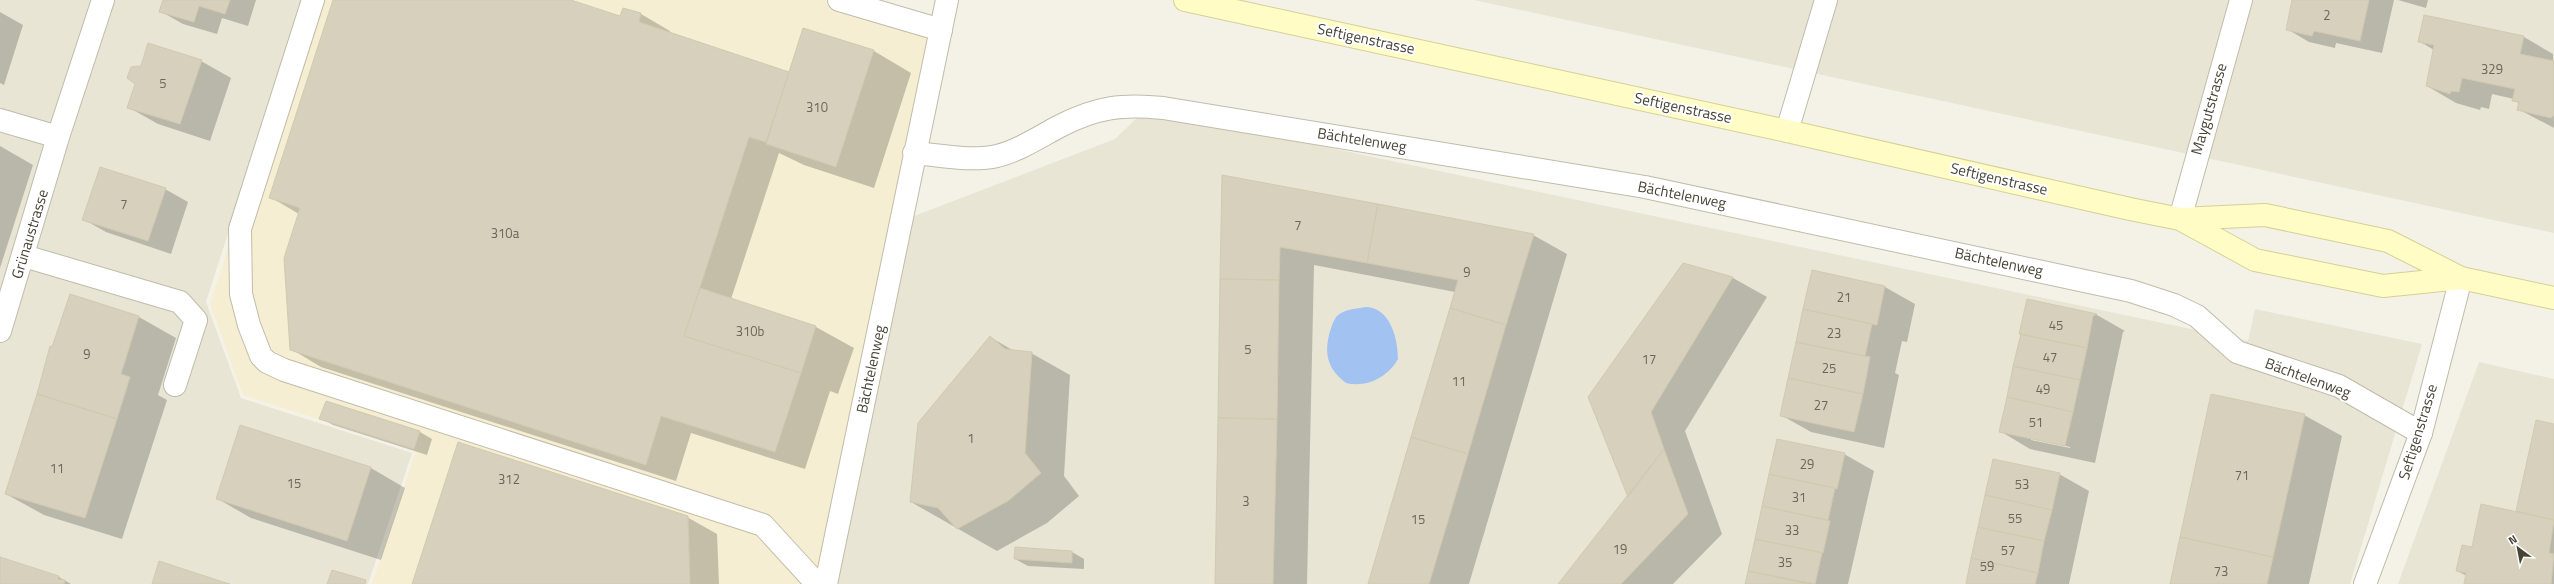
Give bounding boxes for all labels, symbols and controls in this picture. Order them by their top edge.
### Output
house number: 2 [2323,5,2331,25]
street label: Seftigenstrasse [1315,17,1417,60]
house number: 329 [2481,59,2503,79]
street label: Maygutstrasse [2184,60,2233,157]
house number: 5 [159,73,167,93]
street label: Seftigenstrasse [1632,86,1734,129]
house number: 310 [806,97,828,117]
street label: Bächtelenweg [1316,121,1409,158]
street label: Seftigenstrasse [1948,156,2050,201]
street label: Bächtelenweg [1636,175,1729,214]
street label: Grünaustrasse [5,186,54,281]
house number: 7 [120,194,128,214]
house number: 7 [1294,215,1302,235]
house number: 310a [491,223,520,243]
street label: Bächtelenweg [1953,241,2046,282]
house number: 9 [1463,262,1471,282]
house number: 21 [1837,287,1851,307]
house number: 45 [2049,315,2063,335]
house number: 310b [736,321,764,341]
street label: Bächtelenweg [850,322,891,415]
house number: 23 [1827,323,1841,343]
house number: 5 [1244,339,1252,359]
house number: 9 [83,344,91,364]
house number: 47 [2043,347,2057,367]
house number: 17 [1642,349,1656,369]
street label: Bächtelenweg [2262,351,2355,404]
house number: 25 [1822,358,1836,378]
house number: 11 [1452,371,1466,391]
house number: 49 [2036,379,2050,399]
street label: Seftigenstrasse [2392,381,2443,483]
house number: 27 [1814,395,1828,415]
house number: 51 [2029,412,2043,432]
house number: 1 [967,428,975,448]
house number: 29 [1800,454,1814,474]
house number: 11 [50,458,64,478]
house number: 71 [2235,465,2249,485]
house number: 312 [498,469,520,489]
house number: 15 [287,473,301,493]
house number: 53 [2015,474,2029,494]
house number: 31 [1792,487,1806,507]
house number: 3 [1242,491,1250,511]
house number: 55 [2008,508,2022,528]
house number: 15 [1411,509,1425,529]
house number: 33 [1785,520,1799,540]
north arrow [2498,528,2538,568]
text: N [2505,531,2520,548]
house number: 19 [1613,539,1627,559]
house number: 57 [2001,540,2015,560]
house number: 35 [1778,552,1792,572]
house number: 59 [1980,556,1994,576]
house number: 73 [2214,561,2228,581]

